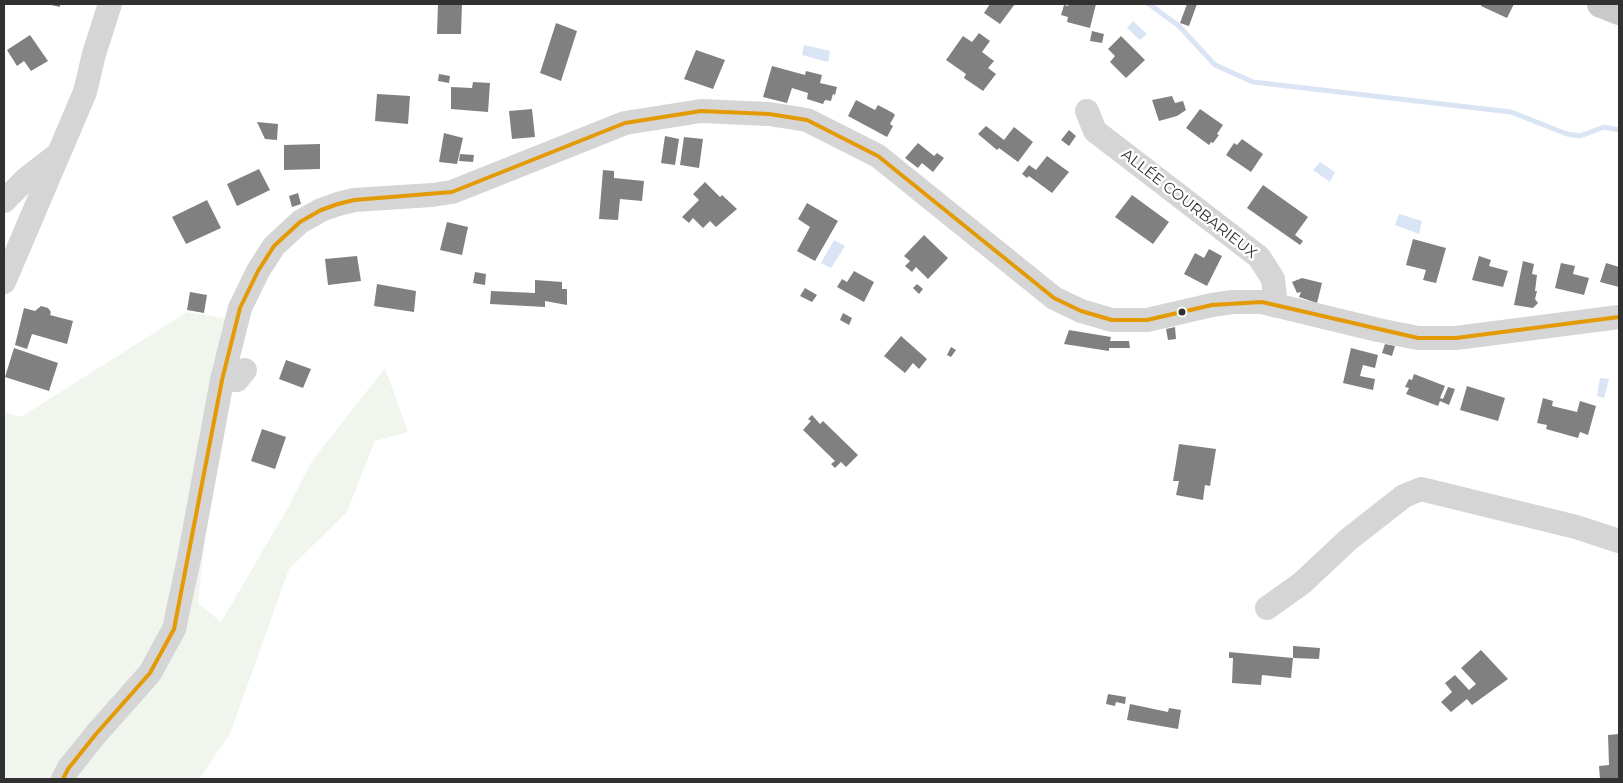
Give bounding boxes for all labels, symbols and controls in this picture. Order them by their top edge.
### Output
street label: ALLÉE COURBARIEUX [1118,146,1260,262]
unlabelled marker [1177,307,1187,317]

